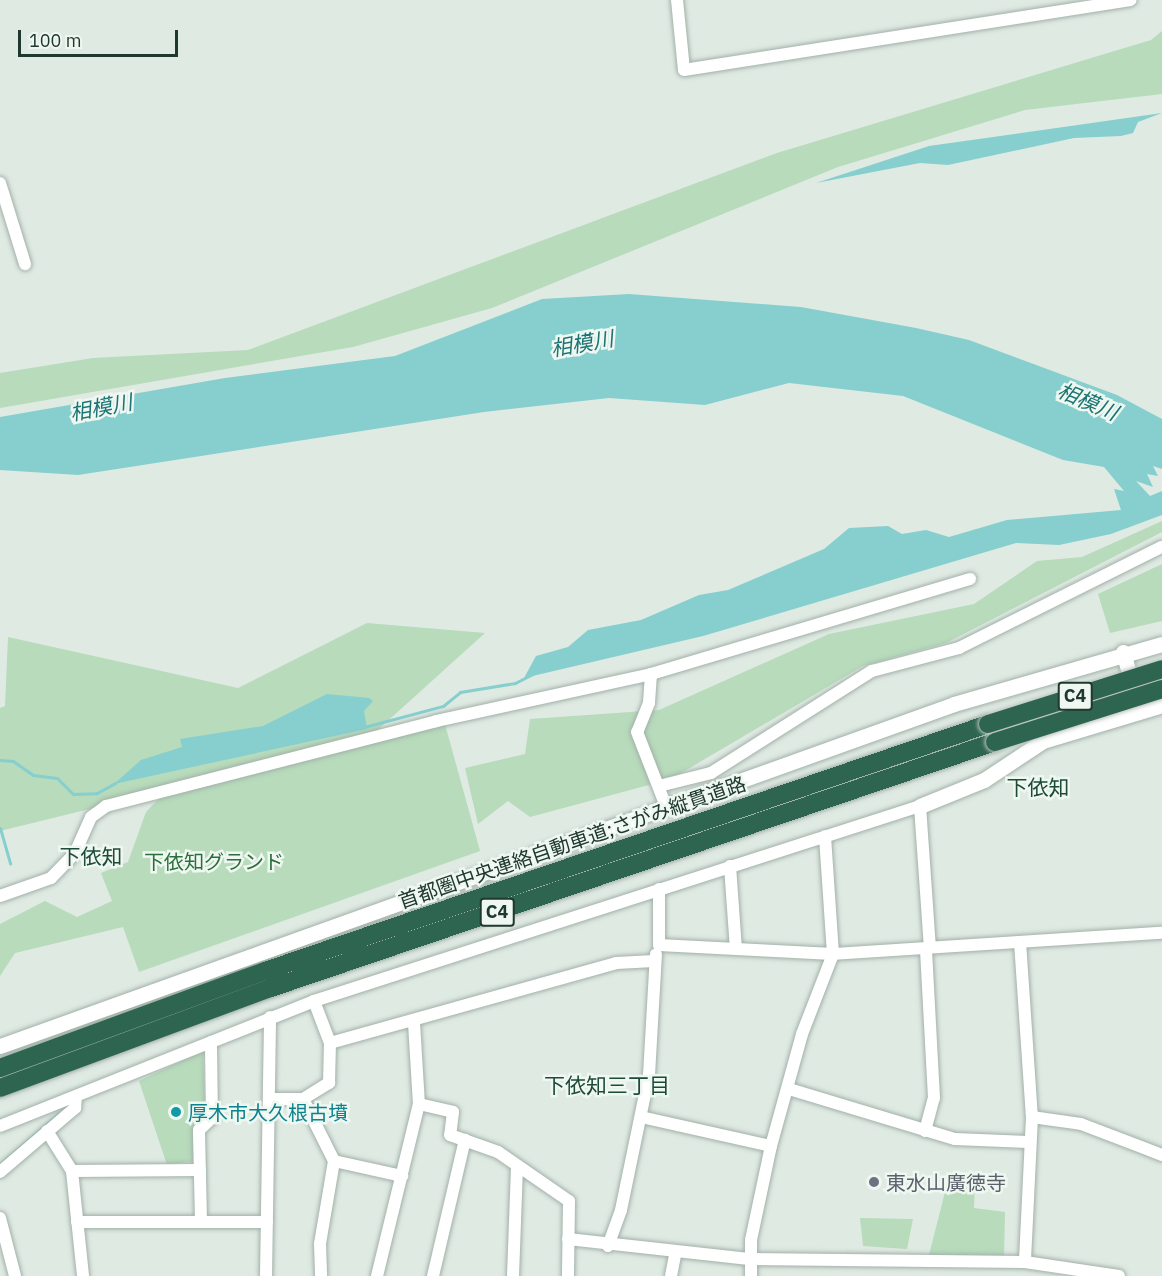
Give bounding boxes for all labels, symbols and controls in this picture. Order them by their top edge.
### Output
scale bar [21,18,182,56]
text: 100 m [29,29,81,52]
water label: 相模川 [549,325,615,361]
water label: 相模川 [1054,377,1122,425]
water label: 相模川 [68,389,134,425]
road number: C4 [1057,681,1093,711]
street label: 首都圏中央連絡自動車道;さがみ縦貫道路 [395,771,749,913]
district label: 下依知 [1007,774,1069,800]
district label: 下依知 [60,843,122,869]
park label: 下依知グランド [144,849,284,873]
road number: C4 [479,897,515,927]
district label: 下依知三丁目 [544,1072,670,1098]
place label: 厚木市大久根古墳 [188,1100,348,1124]
marker: 厚木市大久根古墳 [169,1105,183,1119]
place label: 東水山廣徳寺 [886,1170,1006,1194]
marker: 東水山廣徳寺 [867,1175,881,1189]

